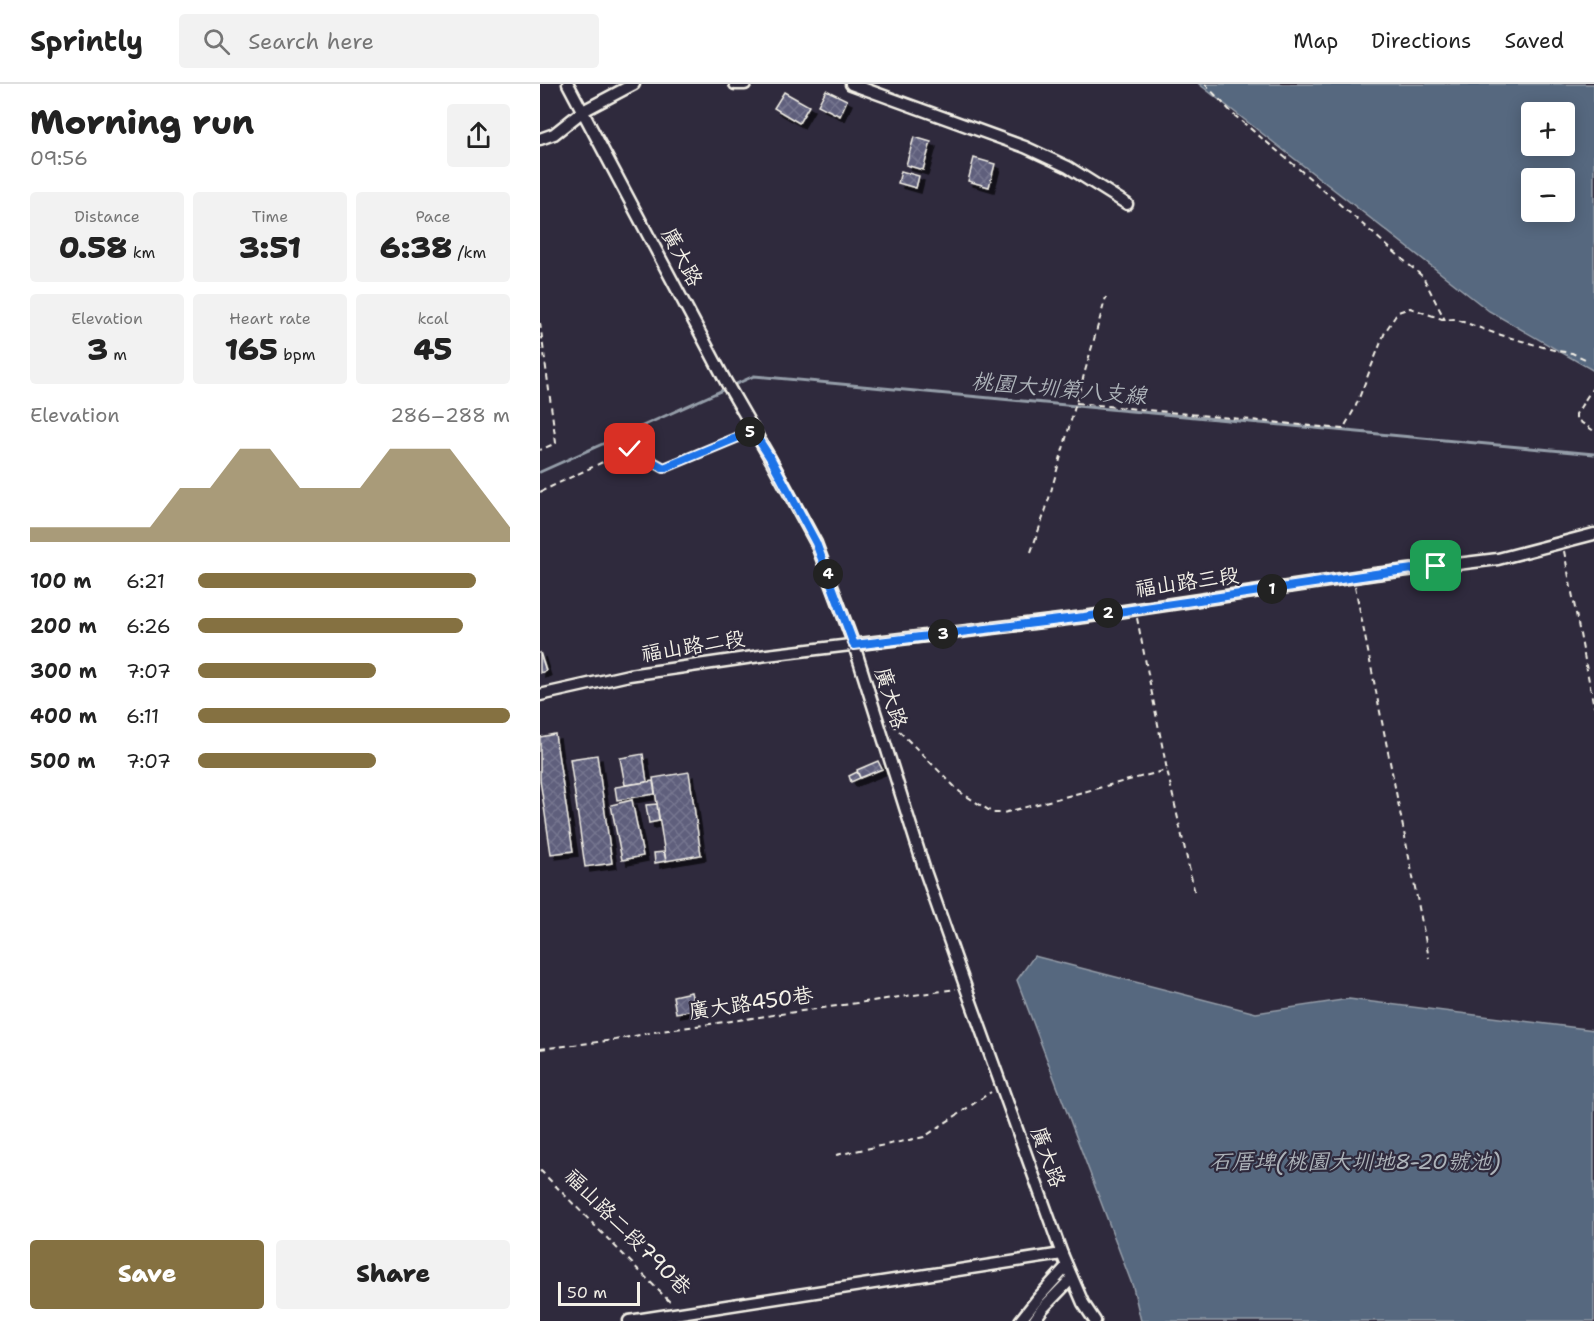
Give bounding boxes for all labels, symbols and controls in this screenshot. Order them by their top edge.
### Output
search box [179,14,599,68]
text: Sprintly [30,22,143,60]
icon: search [200,25,233,58]
text: Search here [248,27,374,56]
text: Map [1293,27,1338,55]
text: Directions [1371,27,1471,55]
text: Saved [1504,27,1564,55]
text: Morning run [30,100,254,145]
map controls [1521,102,1575,222]
button: + [1521,102,1575,156]
button: share [447,104,510,167]
text: 09:56 [30,145,88,171]
button: − [1521,168,1575,222]
text: Distance [74,206,140,227]
text: Time [252,206,288,227]
text: Pace [415,206,451,227]
street label: 廣大路 [655,223,709,291]
text: 0.58 [59,227,127,268]
text: 3:51 [239,227,301,268]
text: 6:38 [380,227,452,268]
text: km [127,242,155,263]
text: /km [452,242,486,263]
text: Elevation [71,308,143,329]
text: Heart rate [229,308,311,329]
text: kcal [417,308,449,329]
text: 3 [87,329,108,370]
text: 165 [225,329,278,370]
text: 45 [414,329,452,370]
text: m [108,344,127,365]
text: bpm [278,344,315,365]
water label: 桃園大圳第八支線 [970,366,1149,411]
text: Elevation [30,402,120,428]
text: 286–288 m [390,402,510,428]
pin: 5 [735,417,765,447]
text: 5 [745,421,755,442]
pin [604,423,655,474]
icon: check [613,432,646,465]
pin [1410,540,1461,591]
icon: arrive [1419,549,1452,582]
pin: 4 [813,559,843,589]
street label: 福山路三段 [1133,561,1241,603]
text: 4 [822,563,834,584]
text: 100 m [30,568,92,594]
text: 6:21 [126,568,165,594]
pin: 1 [1257,574,1287,604]
text: 1 [1268,578,1276,599]
pin: 2 [1093,598,1123,628]
text: 2 [1102,602,1114,623]
text: 200 m [30,613,97,639]
text: 6:26 [126,613,171,639]
pin: 3 [928,619,958,649]
text: 3 [937,623,949,644]
street label: 福山路二段 [639,624,747,668]
text: 300 m [30,658,97,684]
text: 7:07 [126,658,171,684]
street label: 廣大路 [868,664,914,732]
text: 400 m [30,703,97,729]
text: 6:11 [126,703,159,729]
text: 500 m [30,748,96,774]
text: 7:07 [126,748,171,774]
street label: 廣大路450巷 [687,980,815,1026]
street label: 廣大路 [1024,1123,1072,1191]
water label: 石厝埤(桃園大圳地8-20號池) [1209,1147,1501,1176]
street label: 福山路二段790巷 [558,1162,698,1302]
button: Save [30,1240,264,1309]
button: Share [276,1240,510,1309]
scale bar [558,1279,640,1306]
text: 50 m [567,1282,607,1303]

